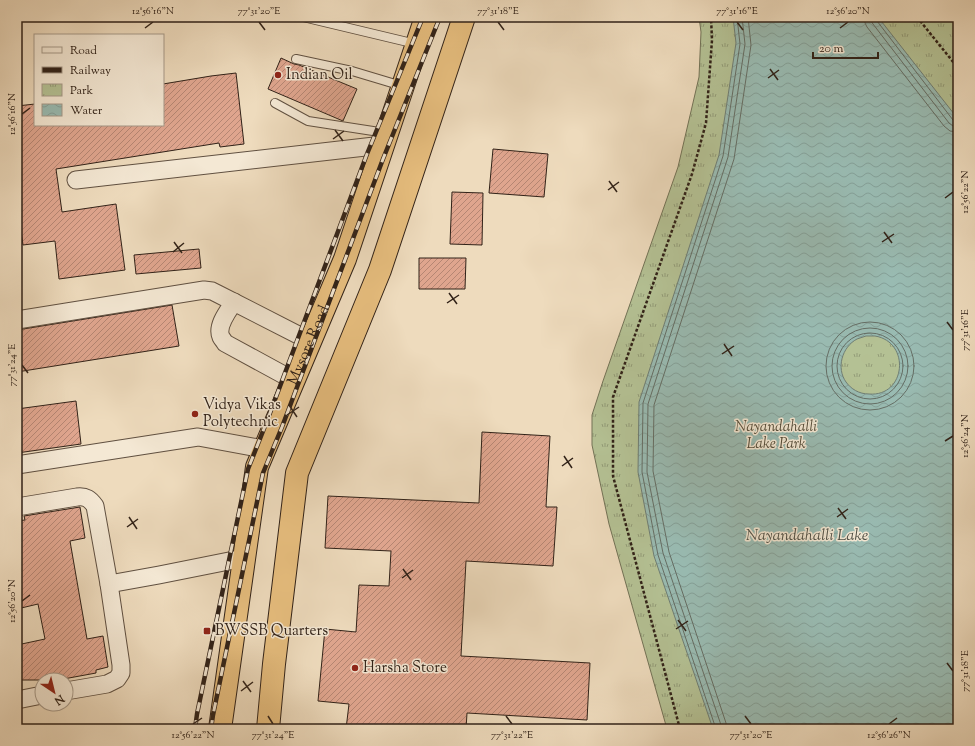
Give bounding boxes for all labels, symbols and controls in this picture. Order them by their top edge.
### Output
text: 12°56'16"N [132,4,174,19]
text: 77°31'20"E [238,4,280,19]
text: 77°31'18"E [477,4,519,19]
text: 77°31'16"E [716,4,758,19]
text: 12°56'20"N [826,4,870,19]
legend [34,34,164,126]
scale bar [813,34,878,60]
text: 20 m [819,40,844,58]
text: Road [70,42,97,60]
text: Railway [70,62,111,80]
place label: Indian Oil [286,65,353,86]
marker: Indian Oil [273,70,283,80]
text: Park [70,82,93,100]
text: 12°56'16"N [5,93,20,135]
text: Water [70,102,103,120]
text: 12°56'22"N [958,171,973,213]
street label: Mysore Road [282,301,335,388]
text: 77°31'16"E [958,309,973,351]
text: 77°31'24"E [5,344,20,386]
place label: Vidya Vikas Polytechnic [203,395,281,433]
marker: Vidya Vikas Polytechnic [190,409,200,419]
text: 12°56'24"N [958,414,973,458]
park label: Nayandahalli Lake Park [735,417,817,455]
water label: Nayandahalli Lake [746,525,868,548]
text: 12°56'20"N [5,579,20,623]
place label: BWSSB Quarters [215,621,328,642]
marker: BWSSB Quarters [202,626,212,636]
text: 77°31'18"E [958,650,973,692]
place label: Harsha Store [363,658,447,679]
marker: Harsha Store [350,663,360,673]
north arrow [34,672,74,712]
text: N [51,690,68,709]
text: 12°56'22"N [172,728,214,743]
text: 77°31'24"E [252,728,294,743]
text: 77°31'22"E [491,728,533,743]
text: 77°31'20"E [730,728,772,743]
text: 12°56'26"N [867,728,911,743]

